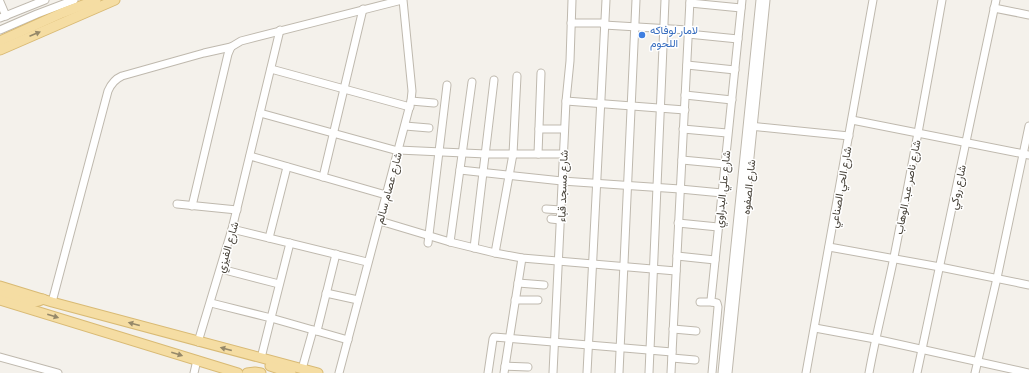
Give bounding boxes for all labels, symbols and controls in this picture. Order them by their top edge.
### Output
place label: لامار لوفاكه اللحوم [650,23,698,51]
one-way arrow [30,30,42,36]
marker: لامار لوفاكه اللحوم [637,30,647,40]
street label: شارع ناصر عبد الوهاب [891,138,925,236]
street label: شارع الحي الصناعي [826,145,858,230]
street label: شارع مسجد قباء [554,149,572,222]
street label: شارع علي البدراوي [711,149,737,229]
street label: شارع عصام سالم [372,150,406,226]
street label: شارع الصفوه [739,158,759,216]
street label: شارع روكي [946,163,972,211]
street label: شارع الفيزي [214,220,244,275]
one-way arrow [47,313,59,319]
one-way arrow [127,321,139,327]
one-way arrow [220,346,232,352]
one-way arrow [171,351,183,357]

